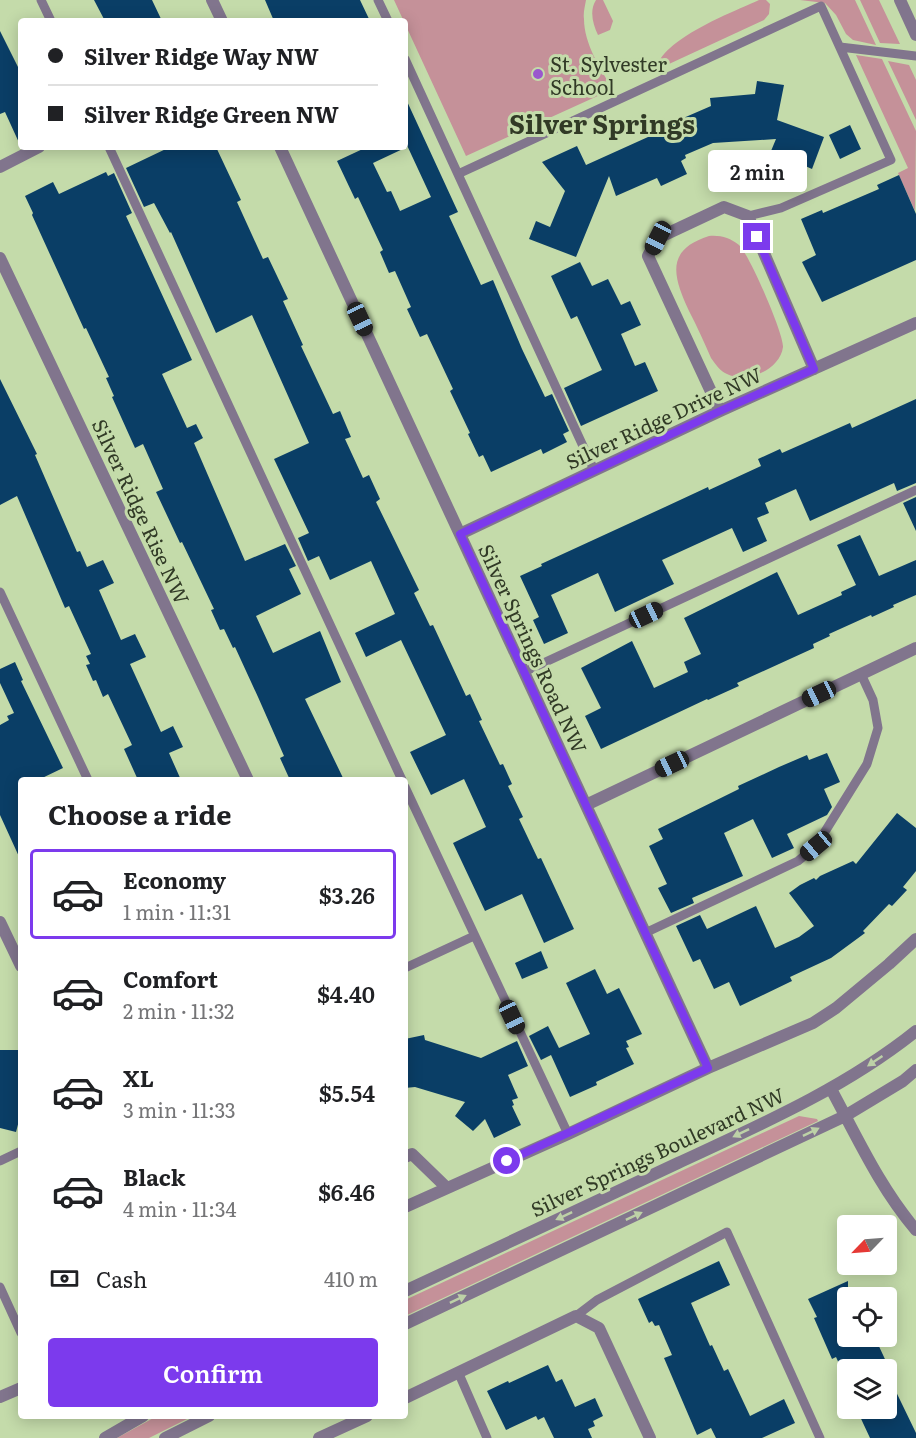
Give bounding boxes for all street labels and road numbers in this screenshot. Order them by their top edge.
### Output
street label: Silver Ridge Drive NW [560,358,766,476]
street label: Silver Ridge Rise NW [86,413,198,609]
street label: Silver Springs Road NW [472,538,596,758]
street label: Silver Springs Boulevard NW [525,1079,789,1223]

